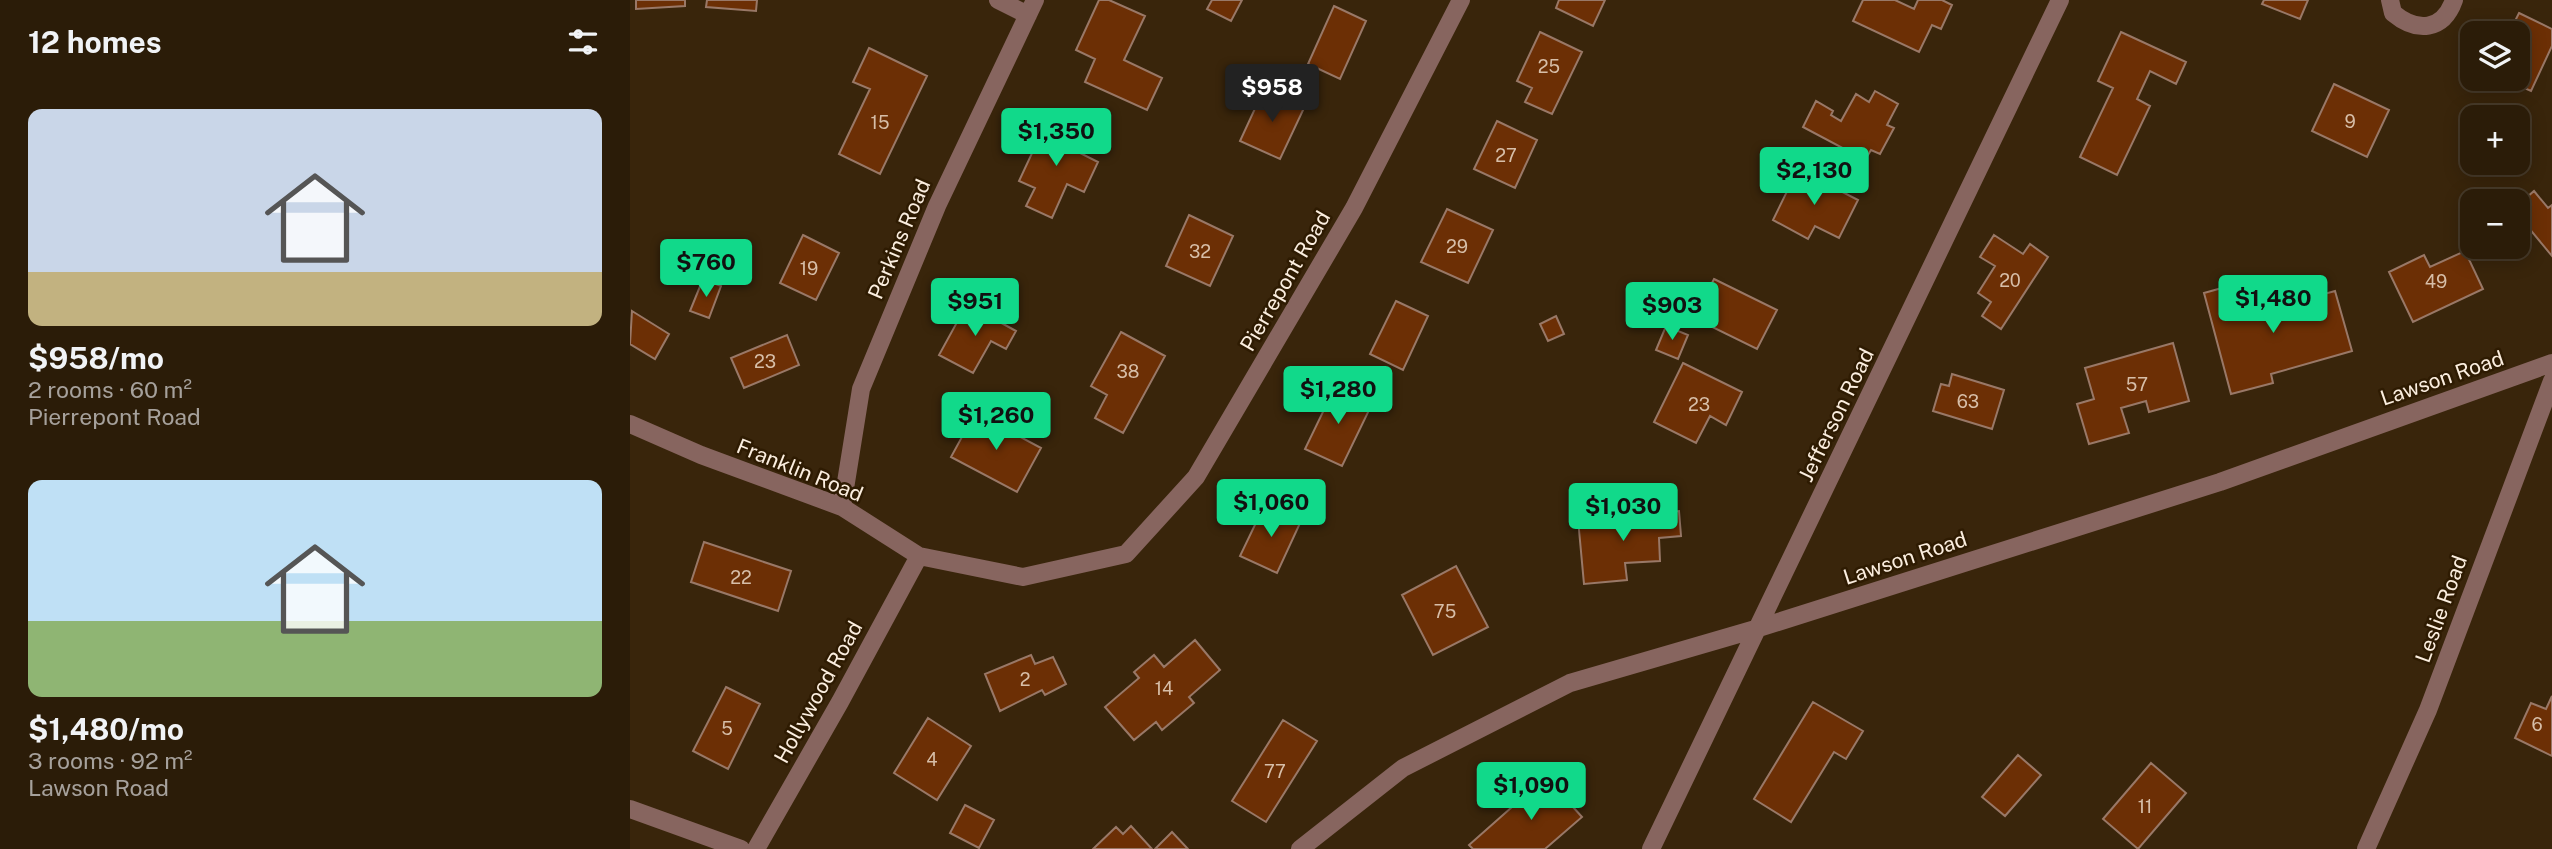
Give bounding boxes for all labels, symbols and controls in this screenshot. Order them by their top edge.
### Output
map controls [2460,21,2530,259]
button: layers [2460,21,2530,91]
icon: filters [564,23,602,61]
text: 12 homes [28,24,162,60]
house number: 25 [1538,56,1560,77]
pin: $958 [1231,64,1313,124]
text: $958 [1241,73,1303,100]
button: + [2460,105,2530,175]
pin: $1,350 [999,108,1113,168]
house number: 9 [2344,111,2356,132]
house number: 15 [871,112,889,133]
text: $1,350 [1017,117,1095,144]
house number: 27 [1495,145,1517,166]
pin: $2,130 [1757,148,1871,207]
icon: home [252,155,378,281]
text: $2,130 [1776,156,1852,183]
street label: Perkins Road [863,175,935,303]
button: − [2460,189,2530,259]
street label: Pierrepont Road [1235,206,1335,356]
house number: 29 [1446,236,1468,257]
pin: $760 [665,240,747,299]
house number: 32 [1189,241,1211,262]
text: $760 [676,248,736,275]
house number: 19 [800,258,818,279]
house number: 20 [1999,270,2021,291]
house number: 49 [2425,271,2447,292]
pin: $1,480 [2216,276,2330,335]
pin: $951 [934,278,1016,338]
pin: $903 [1631,282,1713,342]
text: $1,480 [2234,284,2312,311]
text: $951 [947,287,1003,314]
text: $903 [1642,291,1702,318]
text: $958/mo [28,340,164,376]
street label: Jefferson Road [1793,344,1879,486]
street label: Lawson Road [2377,345,2507,411]
house number: 23 [754,351,776,372]
house number: 38 [1117,361,1139,382]
pin: $1,280 [1281,366,1395,426]
house number: 57 [2126,374,2148,395]
text: $1,280 [1299,375,1377,402]
text: 2 rooms · 60 m² [28,376,192,403]
house number: 63 [1957,391,1979,412]
pin: $1,260 [939,392,1053,452]
house number: 23 [1688,394,1710,415]
text: $1,260 [958,401,1034,428]
text: Pierrepont Road [28,403,201,430]
street label: Franklin Road [733,433,867,507]
pin: $1,060 [1214,480,1328,539]
pin: $1,030 [1566,484,1680,543]
text: $1,060 [1233,488,1309,515]
text: $1,030 [1585,492,1661,519]
icon: home [252,526,378,652]
street label: Lawson Road [1840,526,1970,590]
street label: Leslie Road [2410,552,2472,666]
house number: 22 [730,567,752,588]
house number: 75 [1434,601,1456,622]
street label: Hollywood Road [769,617,867,767]
house number: 2 [1020,669,1030,690]
house number: 14 [1155,678,1173,699]
text: $1,480/mo [28,711,184,747]
house number: 6 [2531,714,2543,735]
house number: 5 [721,718,733,739]
text: 3 rooms · 92 m² [28,747,193,774]
house number: 4 [926,749,938,770]
house number: 77 [1264,761,1286,782]
pin: $1,090 [1474,762,1588,822]
text: $1,090 [1493,771,1569,798]
text: Lawson Road [28,774,169,801]
house number: 11 [2138,796,2152,817]

